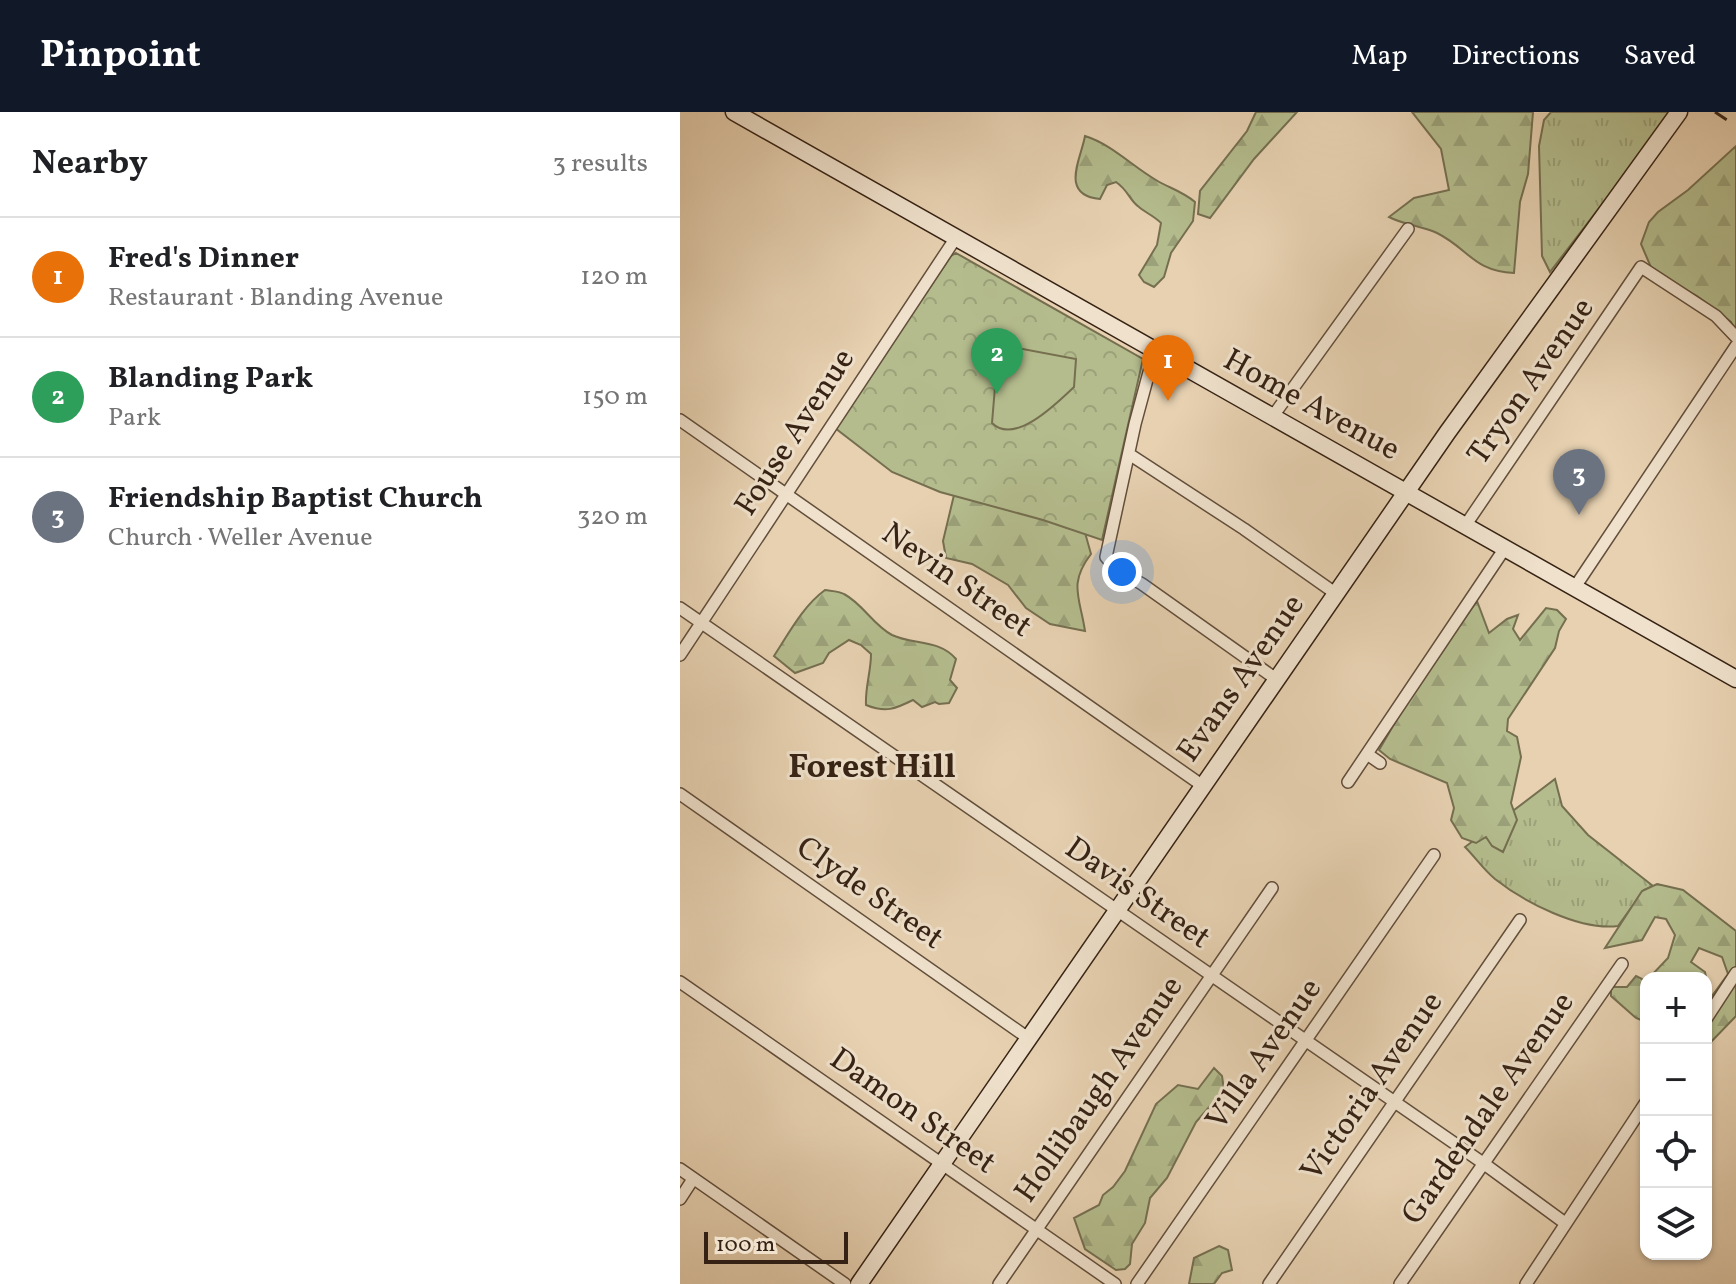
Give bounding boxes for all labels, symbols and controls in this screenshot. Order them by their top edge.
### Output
text: Pinpoint [40,30,201,83]
text: Map [1352,37,1408,76]
text: Directions [1452,37,1580,76]
text: Saved [1624,37,1696,76]
text: Nearby [32,141,148,188]
text: 3 results [552,146,648,182]
text: Fred's Dinner [108,238,299,280]
text: 1 [53,259,63,295]
text: 120 m [580,259,648,295]
text: Restaurant · Blanding Avenue [108,280,443,316]
street label: Tryon Avenue [1458,289,1606,475]
pin: 2 [971,328,1023,394]
pin: 1 [1142,335,1194,401]
street label: Home Avenue [1215,339,1407,473]
street label: Fouse Avenue [725,341,867,525]
text: Blanding Park [108,358,313,400]
text: 2 [51,379,65,415]
text: 150 m [582,379,648,415]
text: Park [108,400,161,436]
pin: 3 [1553,449,1605,515]
text: Friendship Baptist Church [108,478,483,520]
text: 3 [51,499,65,535]
text: 320 m [577,499,648,535]
street label: Nevin Street [872,513,1040,649]
text: Church · Weller Avenue [108,520,373,556]
your location [1102,552,1142,592]
street label: Evans Avenue [1168,586,1316,772]
district label: Forest Hill [788,745,956,792]
street label: Clyde Street [786,827,952,961]
street label: Davis Street [1055,828,1219,960]
street label: Hollibaugh Avenue [1005,968,1195,1212]
street label: Villa Avenue [1196,970,1334,1140]
map controls [1640,972,1712,1260]
button: + [1640,972,1712,1044]
street label: Victoria Avenue [1291,983,1455,1191]
street label: Gardendale Avenue [1392,984,1586,1234]
street label: Damon Street [820,1038,1004,1186]
button: − [1640,1044,1712,1116]
button: locate [1640,1116,1712,1188]
button: layers [1640,1188,1712,1260]
scale bar [704,1228,848,1264]
text: 100 m [716,1230,775,1261]

